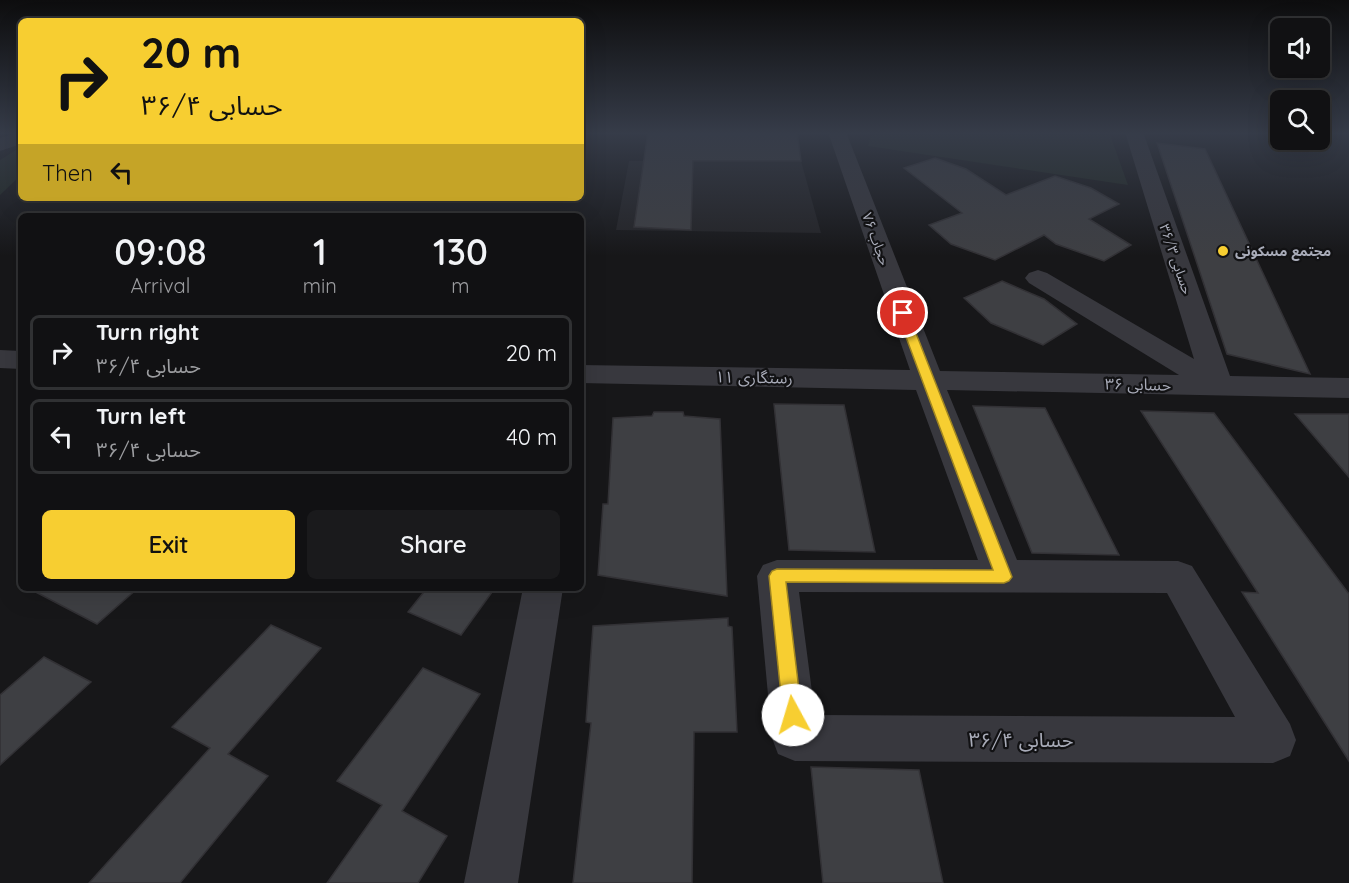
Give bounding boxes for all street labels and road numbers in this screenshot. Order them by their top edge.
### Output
street label: حجاب ۷۶ [858,210,894,268]
street label: حسابی ۳۶/۳ [1156,221,1196,297]
street label: رستگاری ۱۱ [715,366,793,388]
street label: حسابی ۳۶ [1105,373,1171,395]
street label: حسابی ۳۶/۴ [969,727,1073,752]

